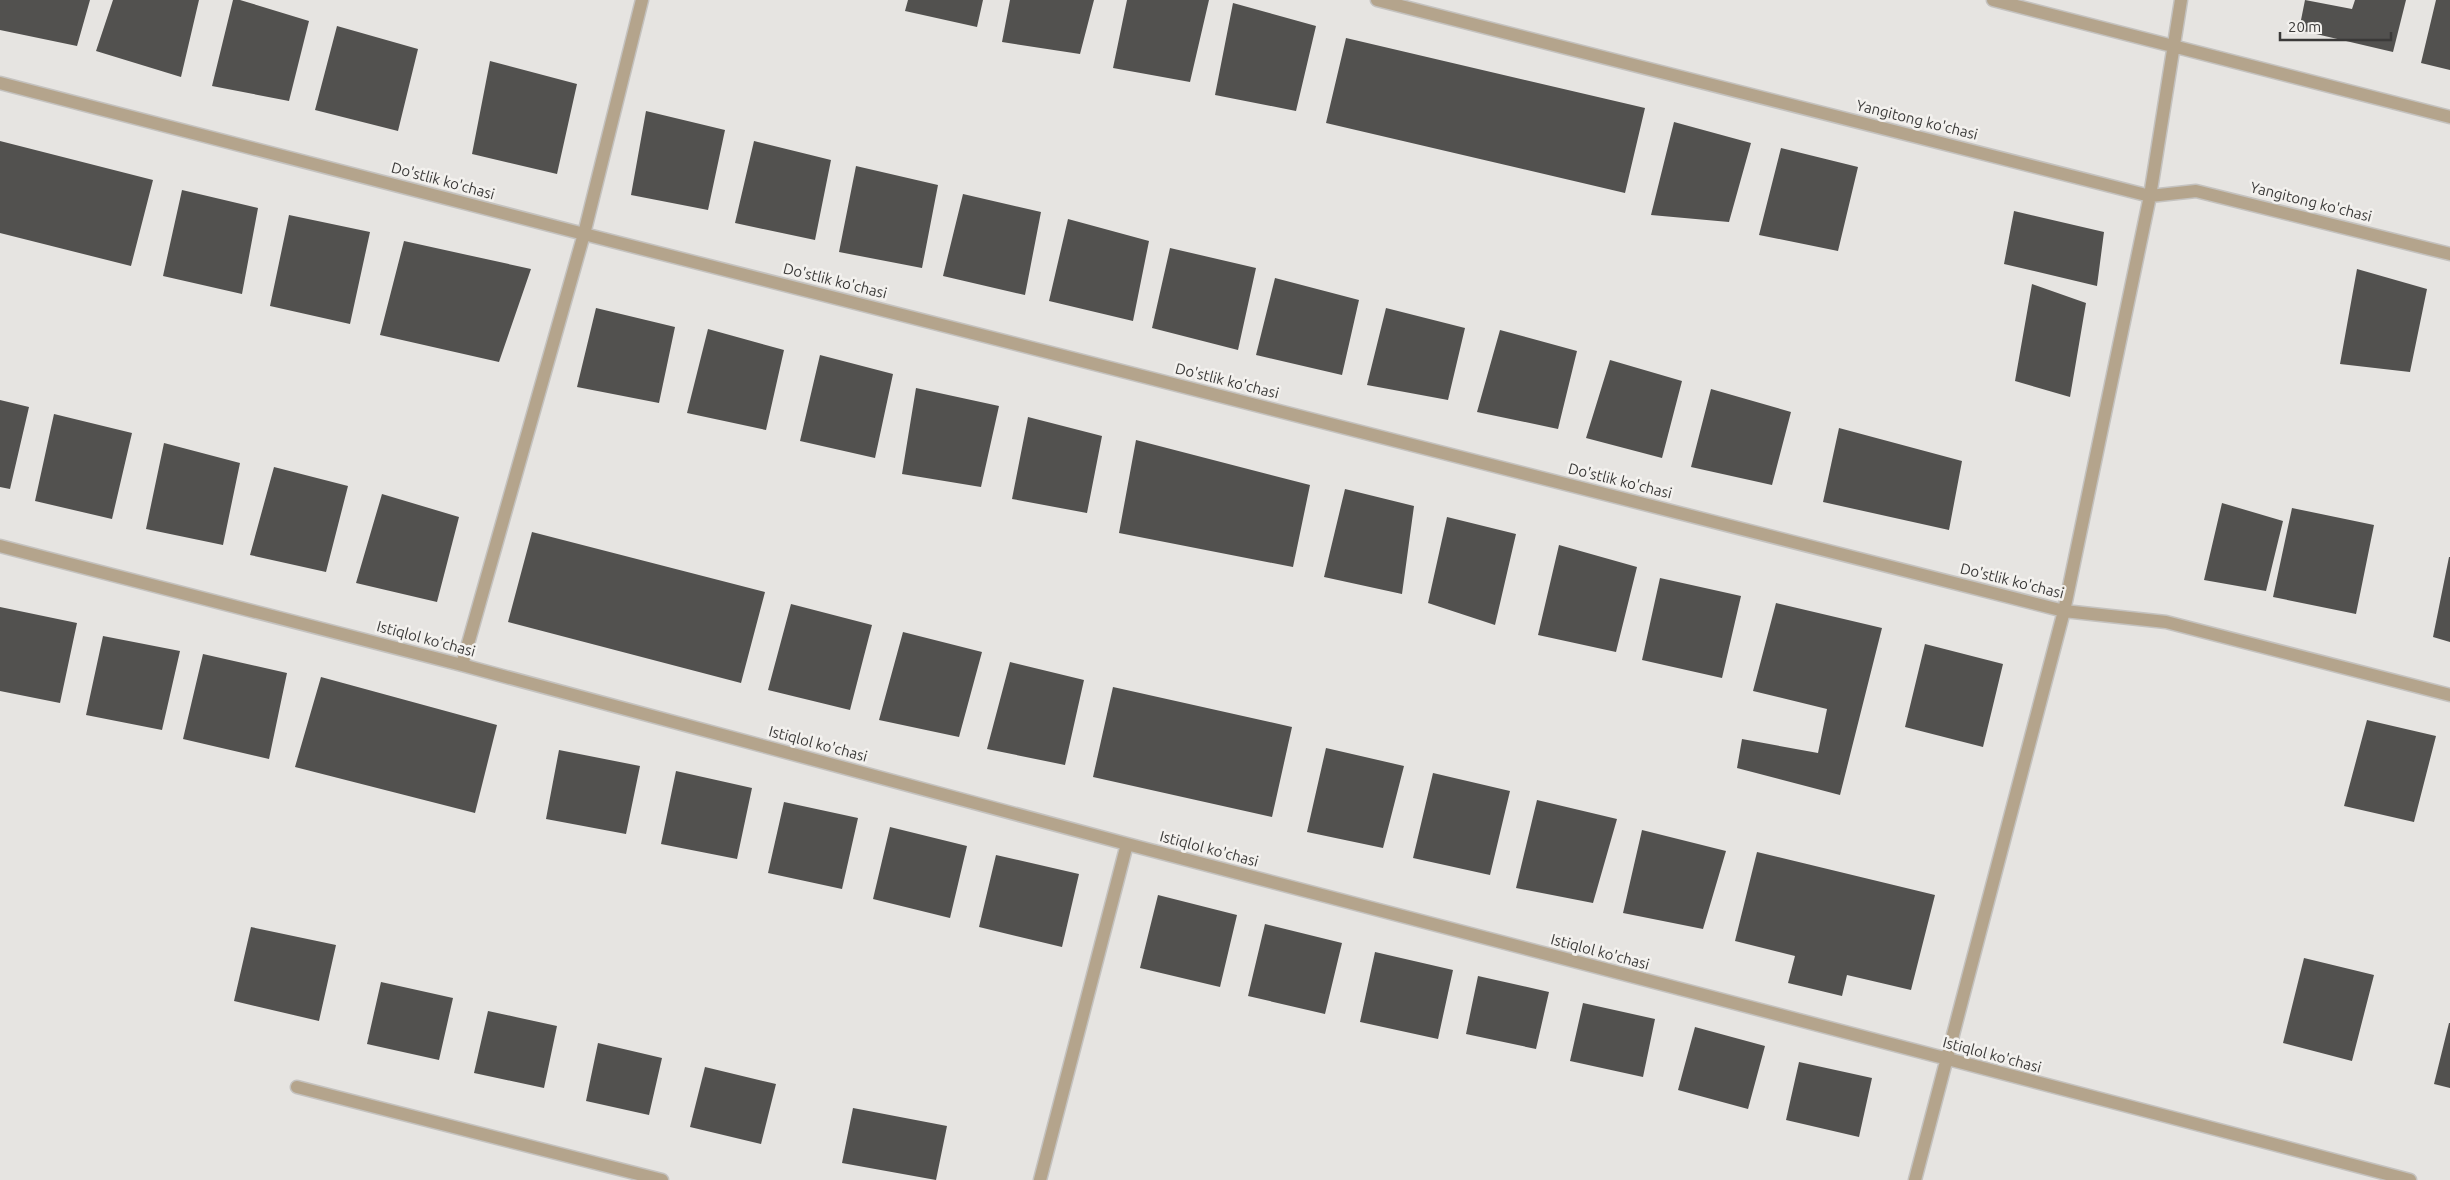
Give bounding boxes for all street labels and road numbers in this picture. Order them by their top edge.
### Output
street label: Yangitong ko'chasi [1855,96,1980,143]
street label: Do'stlik ko'chasi [390,159,497,202]
street label: Yangitong ko'chasi [2249,178,2374,225]
street label: Do'stlik ko'chasi [781,259,889,302]
street label: Do'stlik ko'chasi [1173,359,1281,402]
street label: Do'stlik ko'chasi [1566,459,1674,502]
street label: Do'stlik ko'chasi [1958,559,2066,602]
street label: Istiqlol ko'chasi [375,617,477,660]
street label: Istiqlol ko'chasi [767,722,869,765]
street label: Istiqlol ko'chasi [1158,827,1260,870]
street label: Istiqlol ko'chasi [1549,930,1651,973]
street label: Istiqlol ko'chasi [1941,1033,2043,1076]

